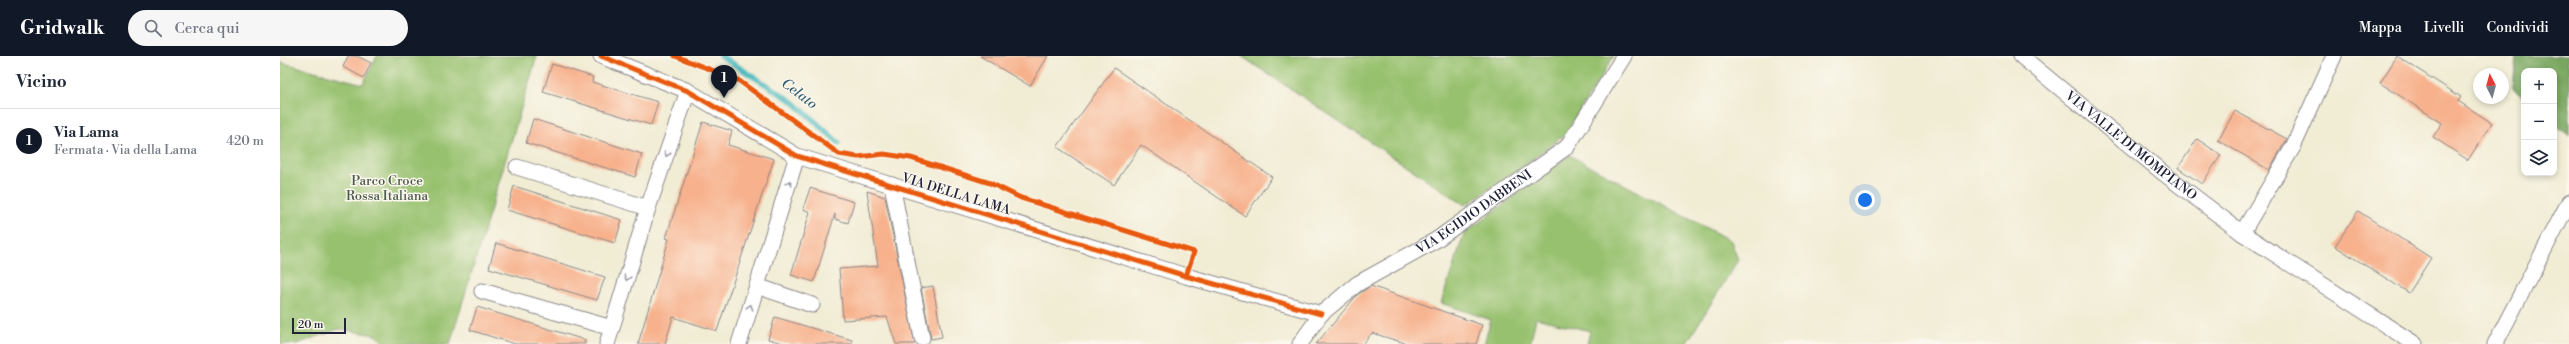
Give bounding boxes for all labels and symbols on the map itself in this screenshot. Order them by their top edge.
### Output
pin: 1 [711,65,737,98]
north arrow [2473,68,2509,104]
water label: Celato [777,75,821,113]
street label: VIA VALLE DI MOMPIANO [2061,87,2200,204]
one-way arrow [663,151,671,158]
street label: VIA EGIDIO DABBENI [1412,166,1535,258]
street label: VIA DELLA LAMA [899,170,1013,218]
park label: Parco Croce Rossa Italiana [346,173,429,204]
one-way arrow [784,179,793,186]
your location [1855,190,1875,210]
one-way arrow [623,274,632,281]
one-way arrow [745,303,754,310]
scale bar [292,316,346,335]

